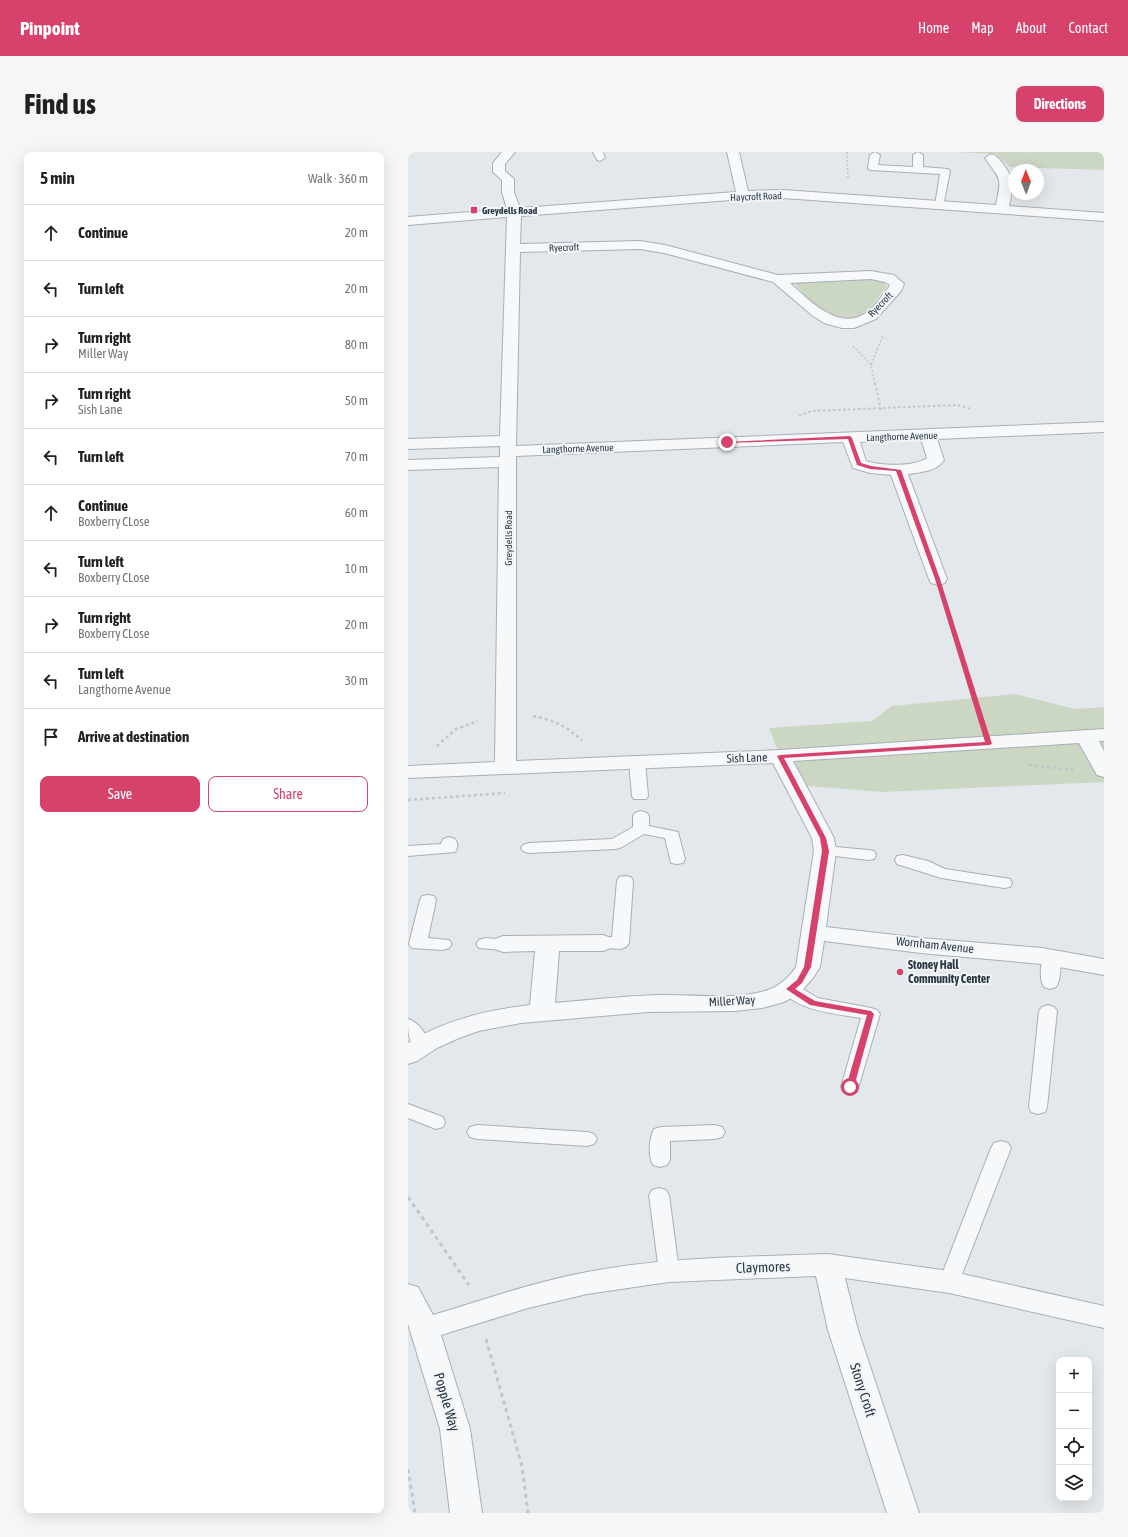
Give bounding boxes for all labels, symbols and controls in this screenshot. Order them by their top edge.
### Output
text: Pinpoint [20,17,80,39]
text: Home [918,20,949,36]
text: Map [971,20,994,36]
text: About [1016,20,1047,36]
text: Contact [1069,20,1108,36]
button: Directions [1016,86,1104,122]
text: Find us [24,88,96,120]
north arrow [1008,164,1044,200]
text: 5 min [40,168,75,188]
text: Walk · 360 m [308,171,368,186]
street label: Haycroft Road [730,190,782,203]
marker: Greydells Road [469,205,479,215]
place label: Greydells Road [482,205,538,216]
icon: ahead [40,222,62,244]
text: Continue [78,224,128,241]
text: 20 m [345,225,368,240]
street label: Ryecroft [549,241,580,254]
icon: left [40,278,62,300]
text: Turn left [78,280,124,297]
text: 20 m [345,281,368,296]
street label: Ryecroft [866,289,895,319]
text: Turn right [78,329,131,346]
icon: right [40,334,62,356]
text: 80 m [345,337,368,352]
text: Miller Way [78,346,128,361]
text: Turn right [78,385,131,402]
icon: right [40,390,62,412]
text: 50 m [345,393,368,408]
text: Sish Lane [78,402,122,417]
street label: Langthorne Avenue [866,430,938,443]
route end [718,433,736,451]
street label: Langthorne Avenue [542,442,614,455]
icon: left [40,446,62,468]
text: Turn left [78,448,124,465]
text: 70 m [345,449,368,464]
text: Continue [78,497,128,514]
icon: ahead [40,502,62,524]
text: 60 m [345,505,368,520]
street label: Greydells Road [503,510,514,566]
text: Boxberry CLose [78,514,150,529]
text: Turn left [78,553,124,570]
icon: left [40,558,62,580]
text: 10 m [345,561,368,576]
text: Boxberry CLose [78,570,150,585]
text: Turn right [78,609,131,626]
icon: right [40,614,62,636]
text: 20 m [345,617,368,632]
text: Boxberry CLose [78,626,150,641]
text: Turn left [78,665,124,682]
icon: left [40,670,62,692]
text: 30 m [345,673,368,688]
text: Langthorne Avenue [78,682,171,697]
icon: arrive [40,726,62,748]
text: Arrive at destination [78,728,189,745]
street label: Sish Lane [726,750,768,766]
button: Save [40,776,200,812]
button: Share [208,776,368,812]
street label: Wornham Avenue [895,934,975,956]
place label: Stoney Hall Community Center [908,958,990,986]
marker: Stoney Hall Community Center [895,967,905,977]
street label: Miller Way [708,993,756,1009]
route start [841,1078,859,1096]
street label: Claymores [736,1258,791,1276]
map controls [1056,1357,1092,1501]
button: + [1056,1357,1092,1393]
street label: Stony Croft [847,1361,879,1419]
street label: Popple Way [431,1371,463,1433]
button: − [1056,1393,1092,1429]
button: locate [1056,1429,1092,1465]
button: layers [1056,1465,1092,1501]

